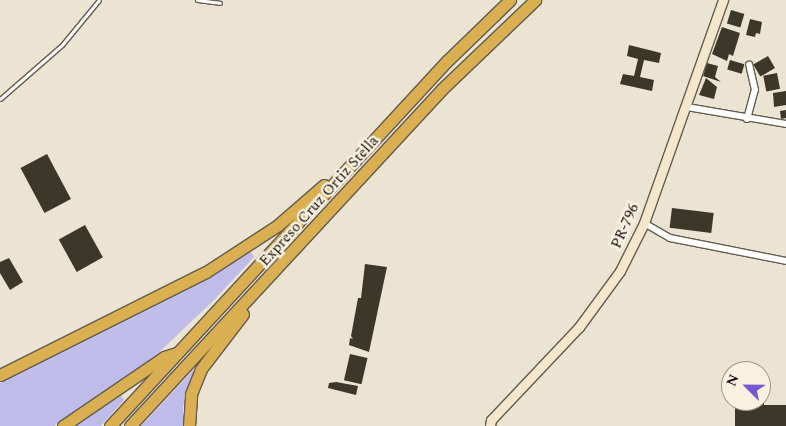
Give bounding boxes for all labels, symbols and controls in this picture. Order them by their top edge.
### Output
street label: Expreso Cruz Ortiz Stella [256,132,382,270]
street label: PR-796 [607,201,643,251]
north arrow [721,361,771,411]
text: N [721,371,745,390]

